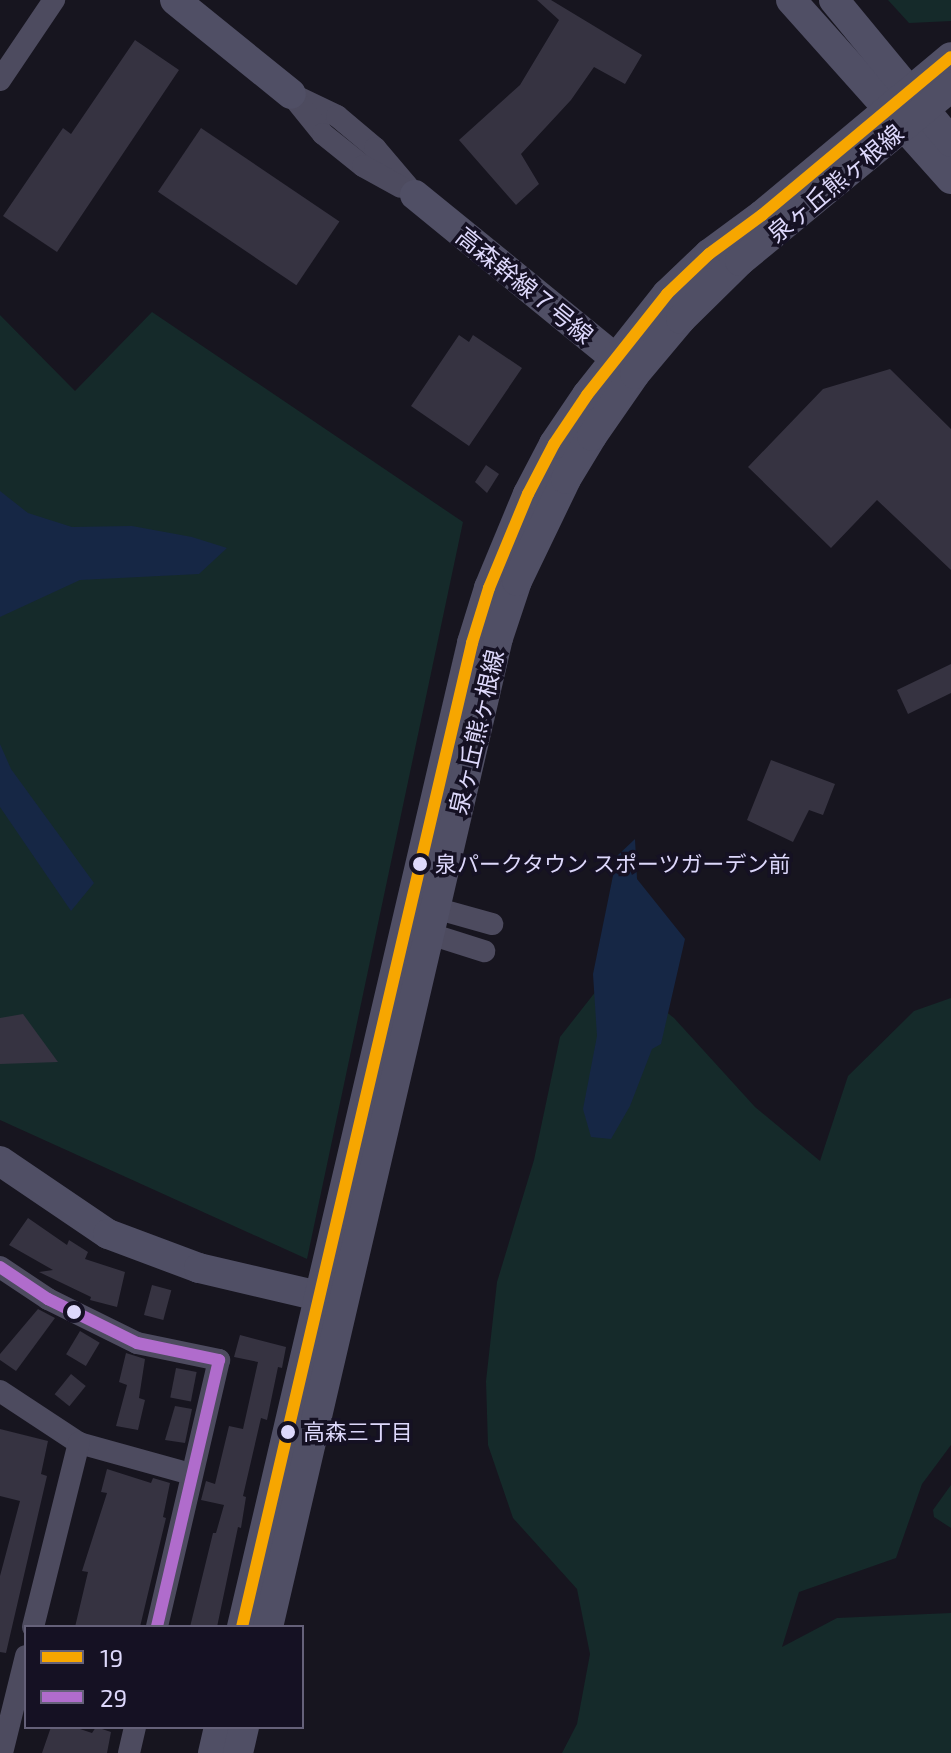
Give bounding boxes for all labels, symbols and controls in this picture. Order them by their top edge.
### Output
street label: 泉ヶ丘熊ヶ根線 [761,118,909,248]
street label: 高森幹線７号線 [451,221,599,349]
street label: 泉ヶ丘熊ヶ根線 [443,647,509,817]
place label: 泉パークタウン スポーツガーデン前 [435,851,792,877]
marker: 泉パークタウン スポーツガーデン前 [412,856,428,872]
unlabelled marker [66,1304,82,1320]
place label: 高森三丁目 [303,1419,413,1445]
marker: 高森三丁目 [280,1424,296,1440]
legend [24,1625,304,1729]
text: 19 [100,1643,123,1672]
text: 29 [100,1683,127,1712]

